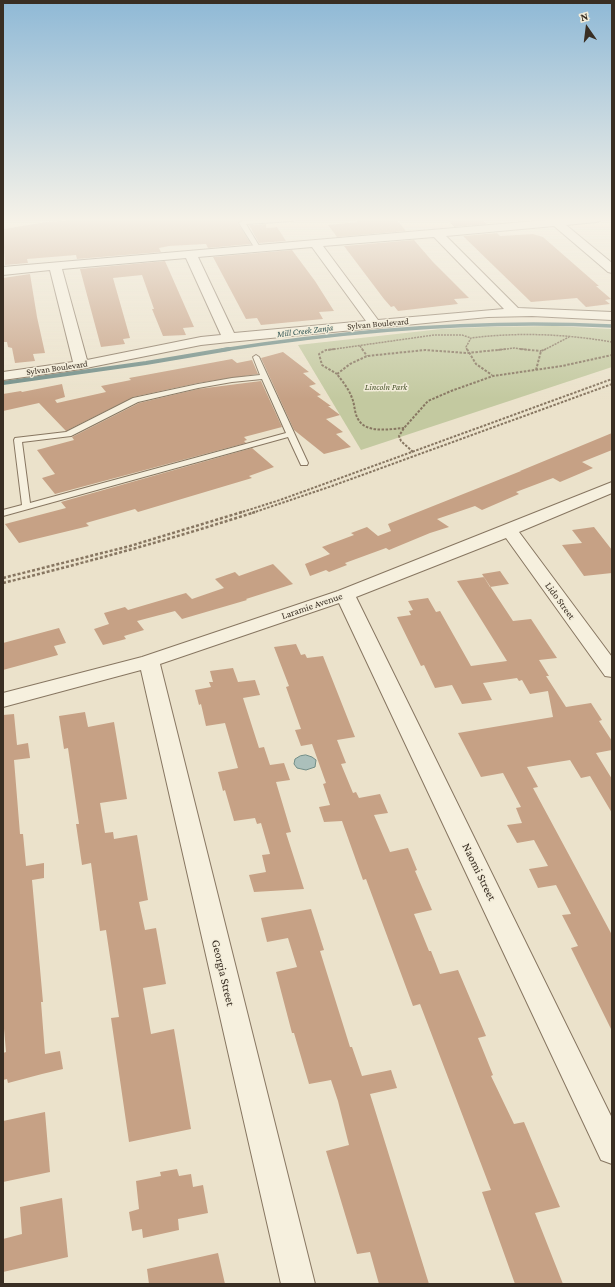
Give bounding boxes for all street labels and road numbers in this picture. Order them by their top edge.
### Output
street label: Sylvan Boulevard [347,316,409,332]
street label: Sylvan Boulevard [26,358,88,378]
street label: Lido Street [542,580,578,622]
street label: Laramie Avenue [280,590,344,622]
street label: Naomi Street [459,841,499,903]
street label: Georgia Street [208,938,238,1008]

